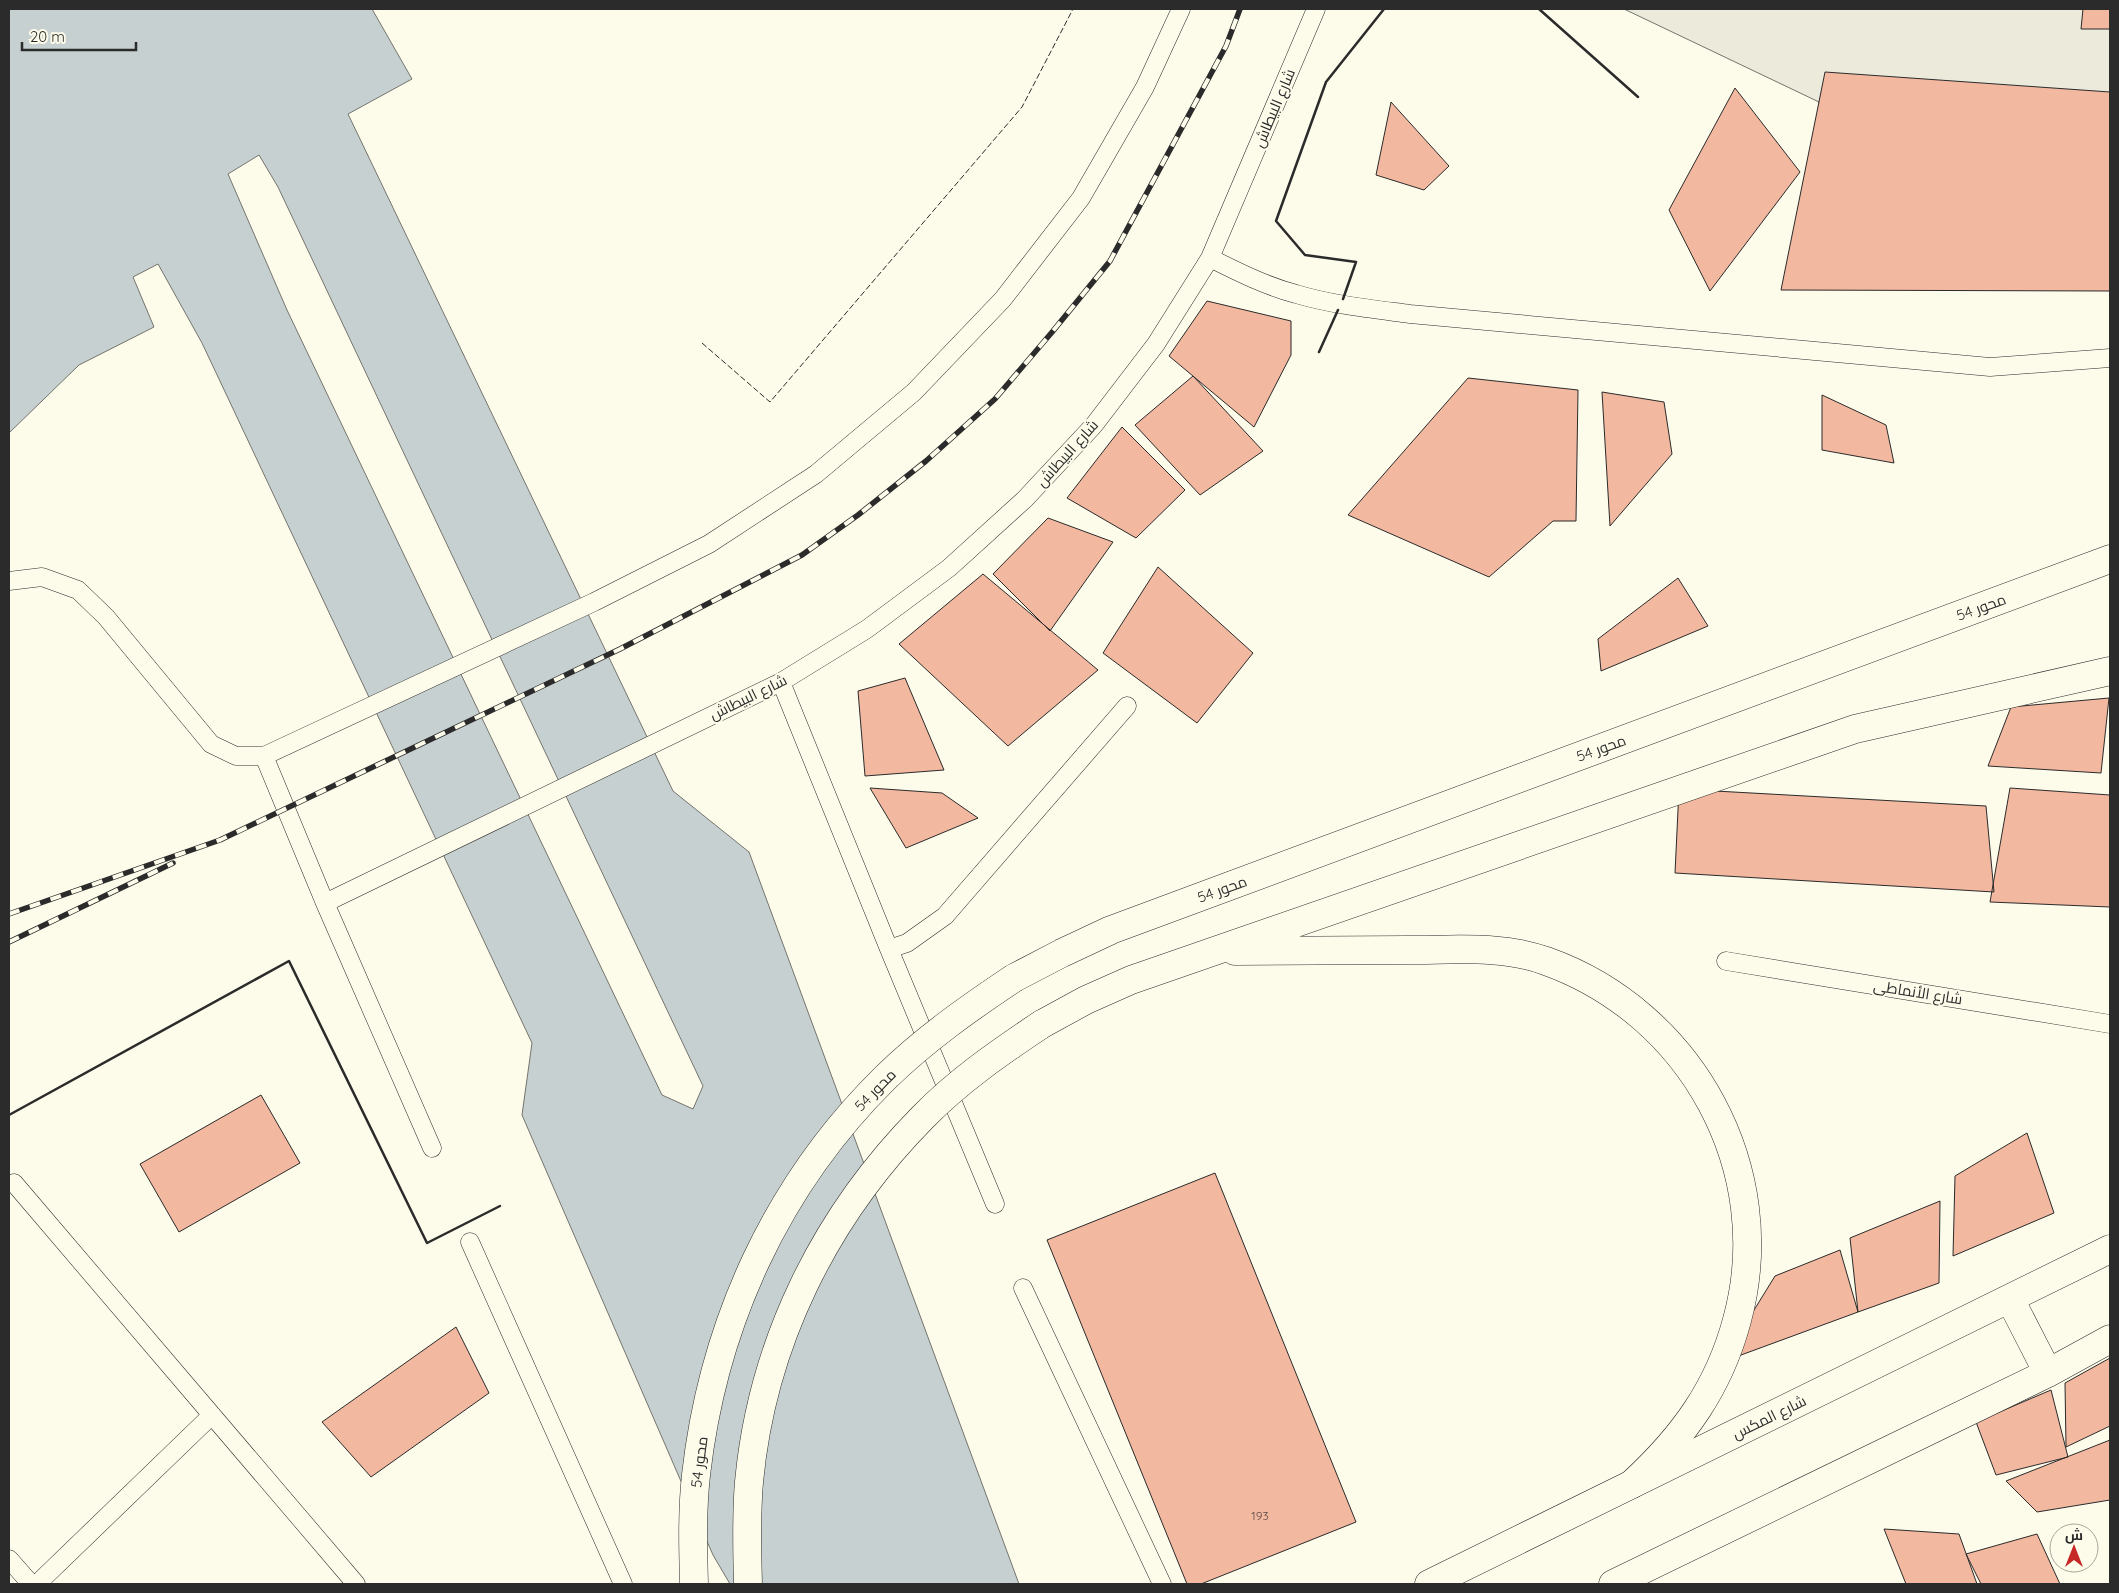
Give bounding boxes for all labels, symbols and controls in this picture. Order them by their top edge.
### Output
scale bar [22,20,136,52]
text: 20 m [30,27,65,46]
street label: شارع البيطاش [1249,66,1301,151]
street label: شارع البيطاش [1032,415,1104,492]
street label: محور 54 [1954,589,2008,625]
street label: شارع البيطاش [706,670,791,726]
street label: محور 54 [1574,730,1628,766]
street label: محور 54 [1195,871,1249,907]
street label: شارع الأنماطى [1872,976,1964,1010]
street label: محور 54 [850,1065,900,1115]
street label: شارع المكس [1729,1391,1810,1445]
street label: محور 54 [686,1435,712,1489]
house number: 193 [1251,1508,1269,1523]
north arrow [2049,1523,2099,1573]
text: ش [2065,1526,2083,1544]

